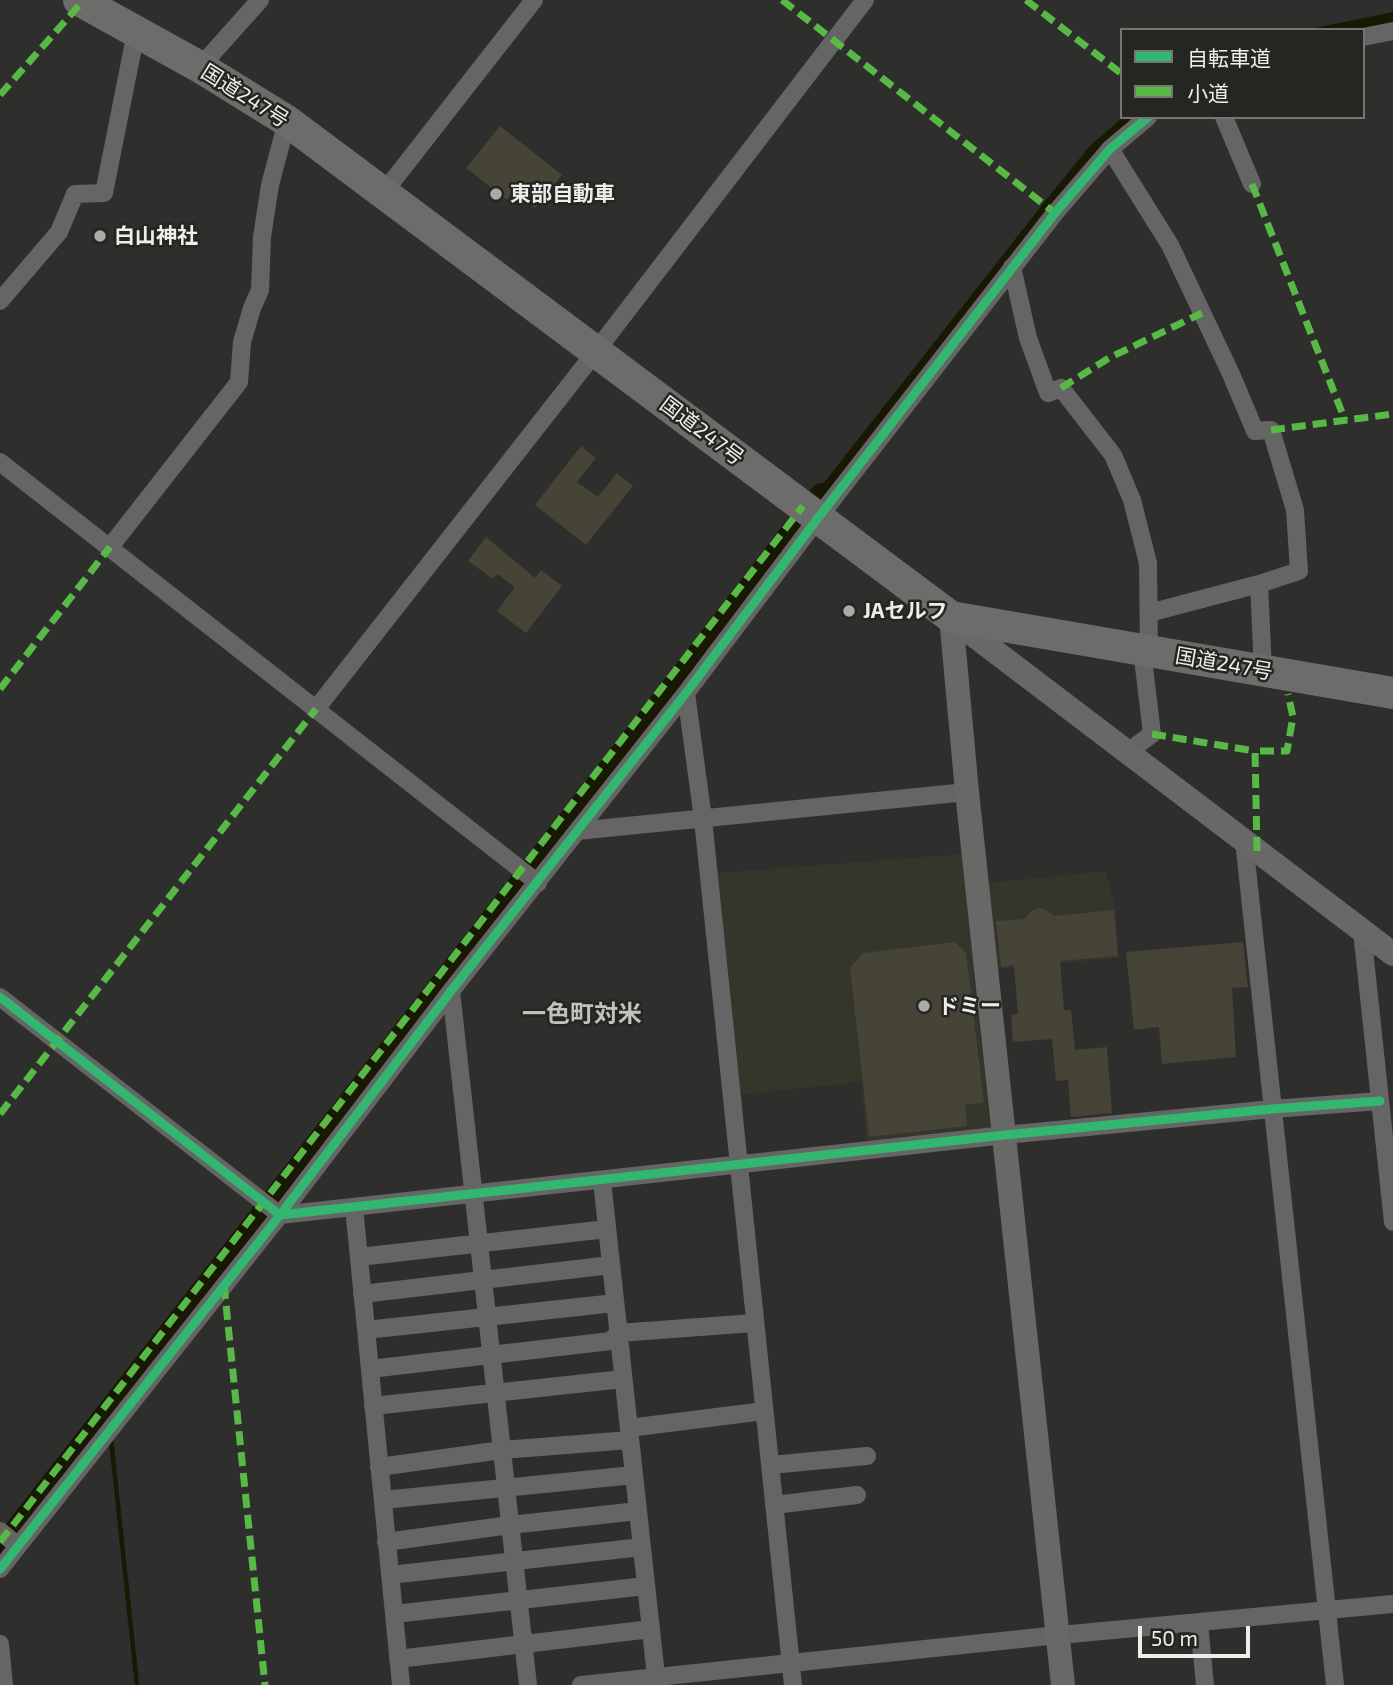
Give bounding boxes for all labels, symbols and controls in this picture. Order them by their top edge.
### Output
legend [1120,28,1365,119]
text: 自転車道 [1187,45,1271,70]
street label: 国道247号 [197,59,293,133]
text: 小道 [1187,80,1229,105]
place label: 東部自動車 [510,181,615,207]
marker: 東部自動車 [488,186,504,202]
place label: 白山神社 [114,223,198,249]
marker: 白山神社 [92,228,108,244]
street label: 国道247号 [655,391,749,471]
place label: JAセルフ [863,598,948,624]
marker: JAセルフ [841,603,857,619]
street label: 国道247号 [1173,643,1275,685]
place label: ドミー [938,993,1001,1019]
marker: ドミー [916,998,932,1014]
district label: 一色町対米 [522,1000,642,1028]
scale bar [1141,1612,1253,1656]
text: 50 m [1151,1625,1198,1650]

